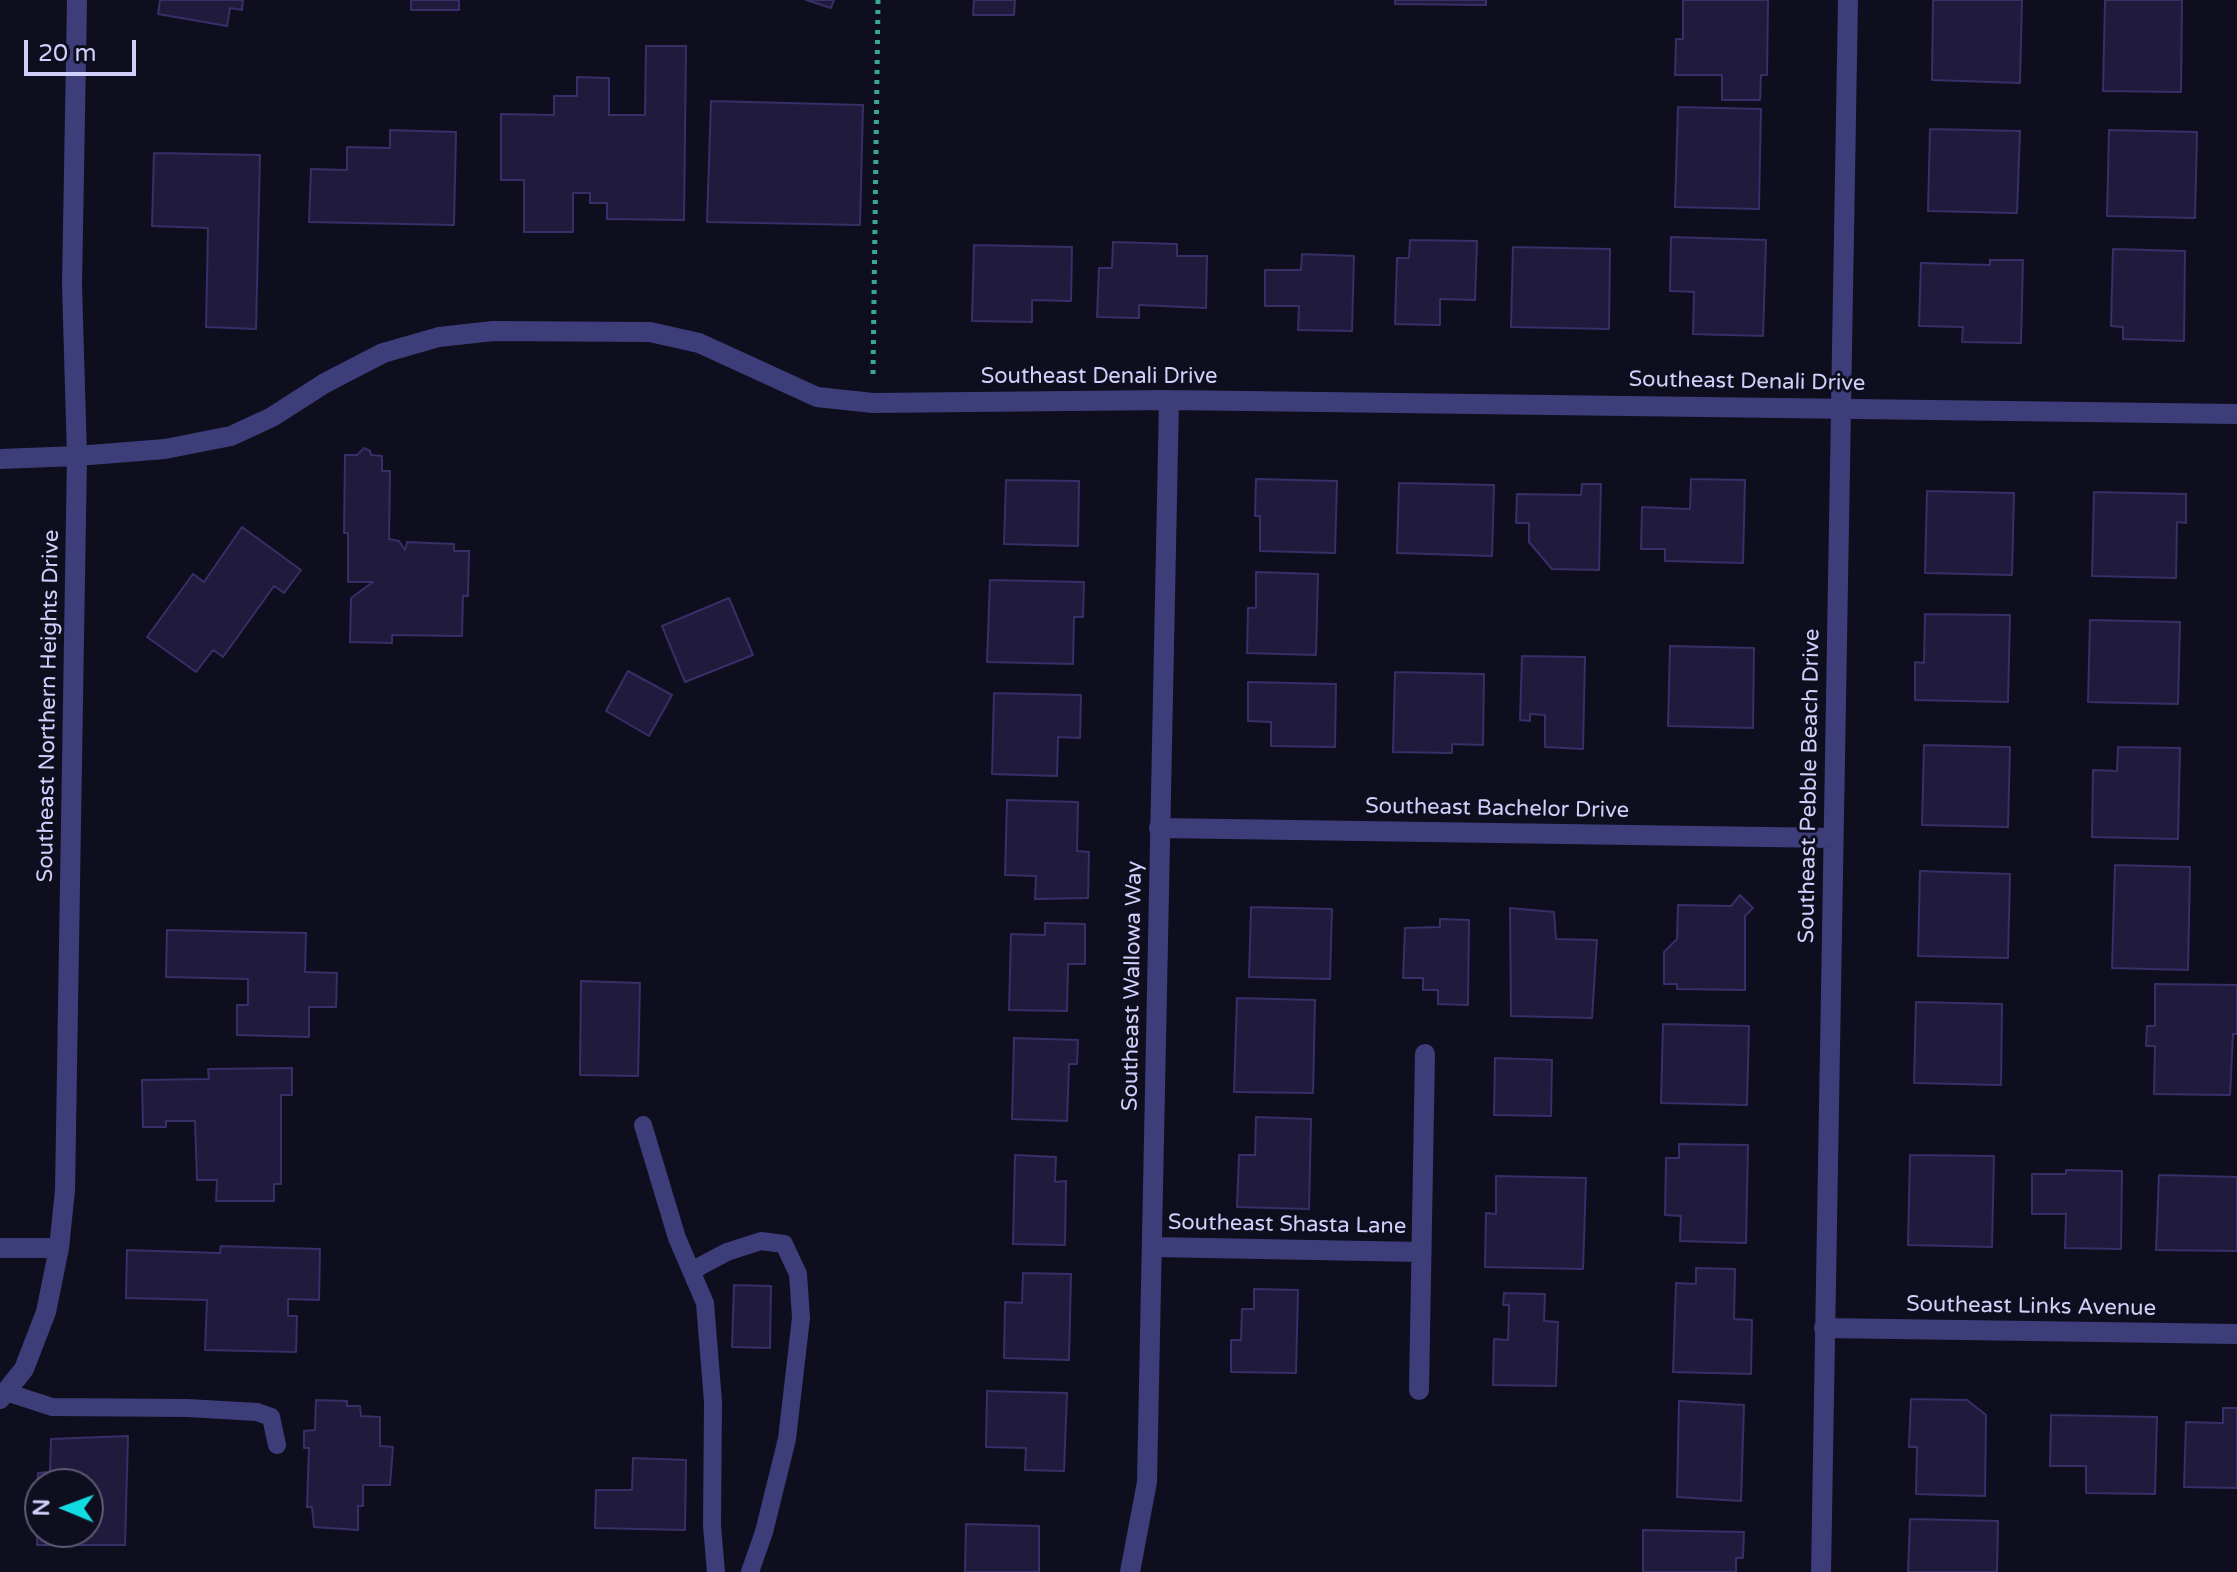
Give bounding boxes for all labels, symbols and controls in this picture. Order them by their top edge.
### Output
scale bar [28,24,140,74]
text: 20 m [38,39,96,68]
street label: Southeast Denali Drive [981,364,1217,390]
street label: Southeast Denali Drive [1628,367,1866,397]
street label: Southeast Northern Heights Drive [33,529,65,883]
street label: Southeast Pebble Beach Drive [1794,628,1826,944]
street label: Southeast Bachelor Drive [1365,793,1629,825]
street label: Southeast Wallowa Way [1118,861,1148,1111]
street label: Southeast Shasta Lane [1168,1210,1406,1240]
street label: Southeast Links Avenue [1906,1292,2156,1322]
north arrow [24,1468,104,1548]
text: N [29,1499,55,1517]

